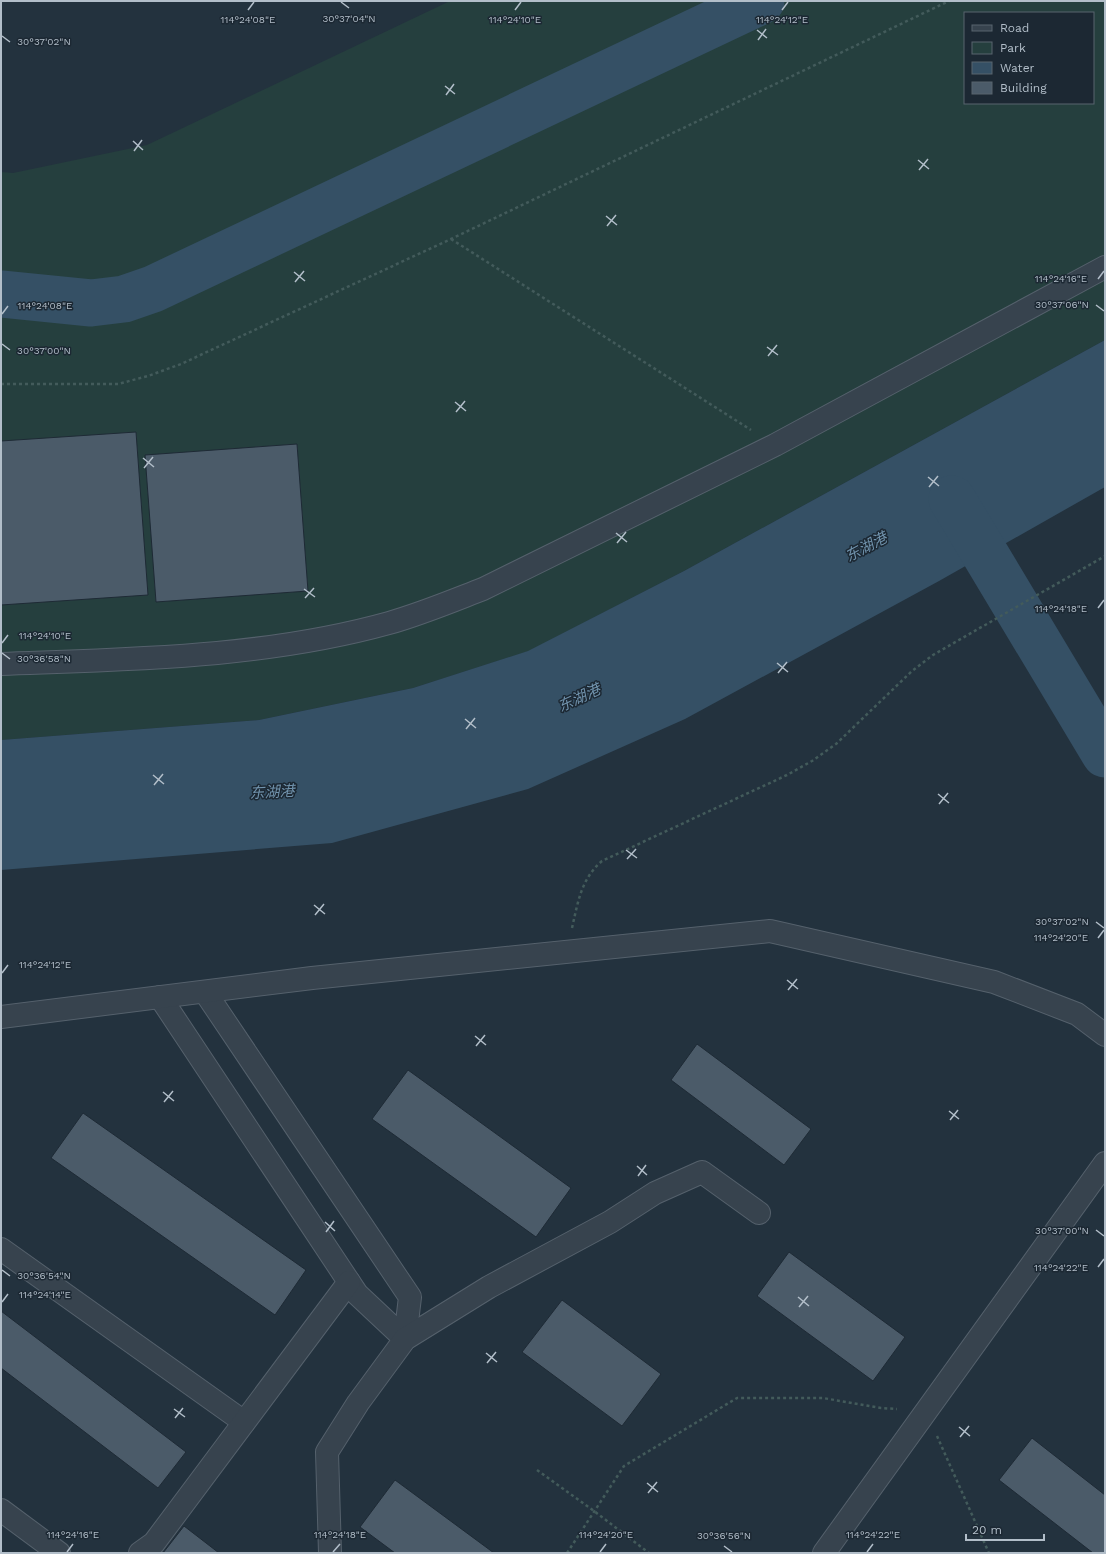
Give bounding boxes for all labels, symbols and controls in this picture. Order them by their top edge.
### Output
legend [964,12,1094,104]
text: 30°37'04"N [322,13,376,24]
text: 114°24'08"E [221,14,275,25]
text: 114°24'10"E [489,14,541,25]
text: 114°24'12"E [756,14,808,25]
text: Road [1000,21,1029,35]
text: 30°37'02"N [17,36,71,47]
text: Park [1000,41,1026,55]
text: Water [1000,61,1035,75]
text: Building [1000,81,1047,95]
text: 114°24'16"E [1035,273,1087,284]
text: 30°37'06"N [1035,299,1089,310]
text: 114°24'08"E [18,300,72,311]
text: 30°37'00"N [17,345,71,356]
water label: 东湖港 [842,528,892,566]
text: 114°24'18"E [1035,603,1087,614]
text: 114°24'10"E [19,630,71,641]
text: 30°36'58"N [17,653,71,664]
water label: 东湖港 [555,679,605,716]
water label: 东湖港 [249,782,297,802]
text: 30°37'02"N [1035,916,1089,927]
text: 114°24'20"E [1034,932,1088,943]
text: 114°24'12"E [19,959,71,970]
text: 30°37'00"N [1035,1225,1089,1236]
text: 114°24'22"E [1034,1262,1088,1273]
text: 30°36'54"N [17,1270,71,1281]
text: 114°24'14"E [19,1289,71,1300]
scale bar [966,1516,1044,1542]
text: 20 m [972,1523,1002,1537]
text: 114°24'16"E [47,1529,99,1540]
text: 114°24'18"E [314,1529,366,1540]
text: 114°24'20"E [579,1529,633,1540]
text: 114°24'22"E [846,1529,900,1540]
text: 30°36'56"N [697,1530,751,1541]

